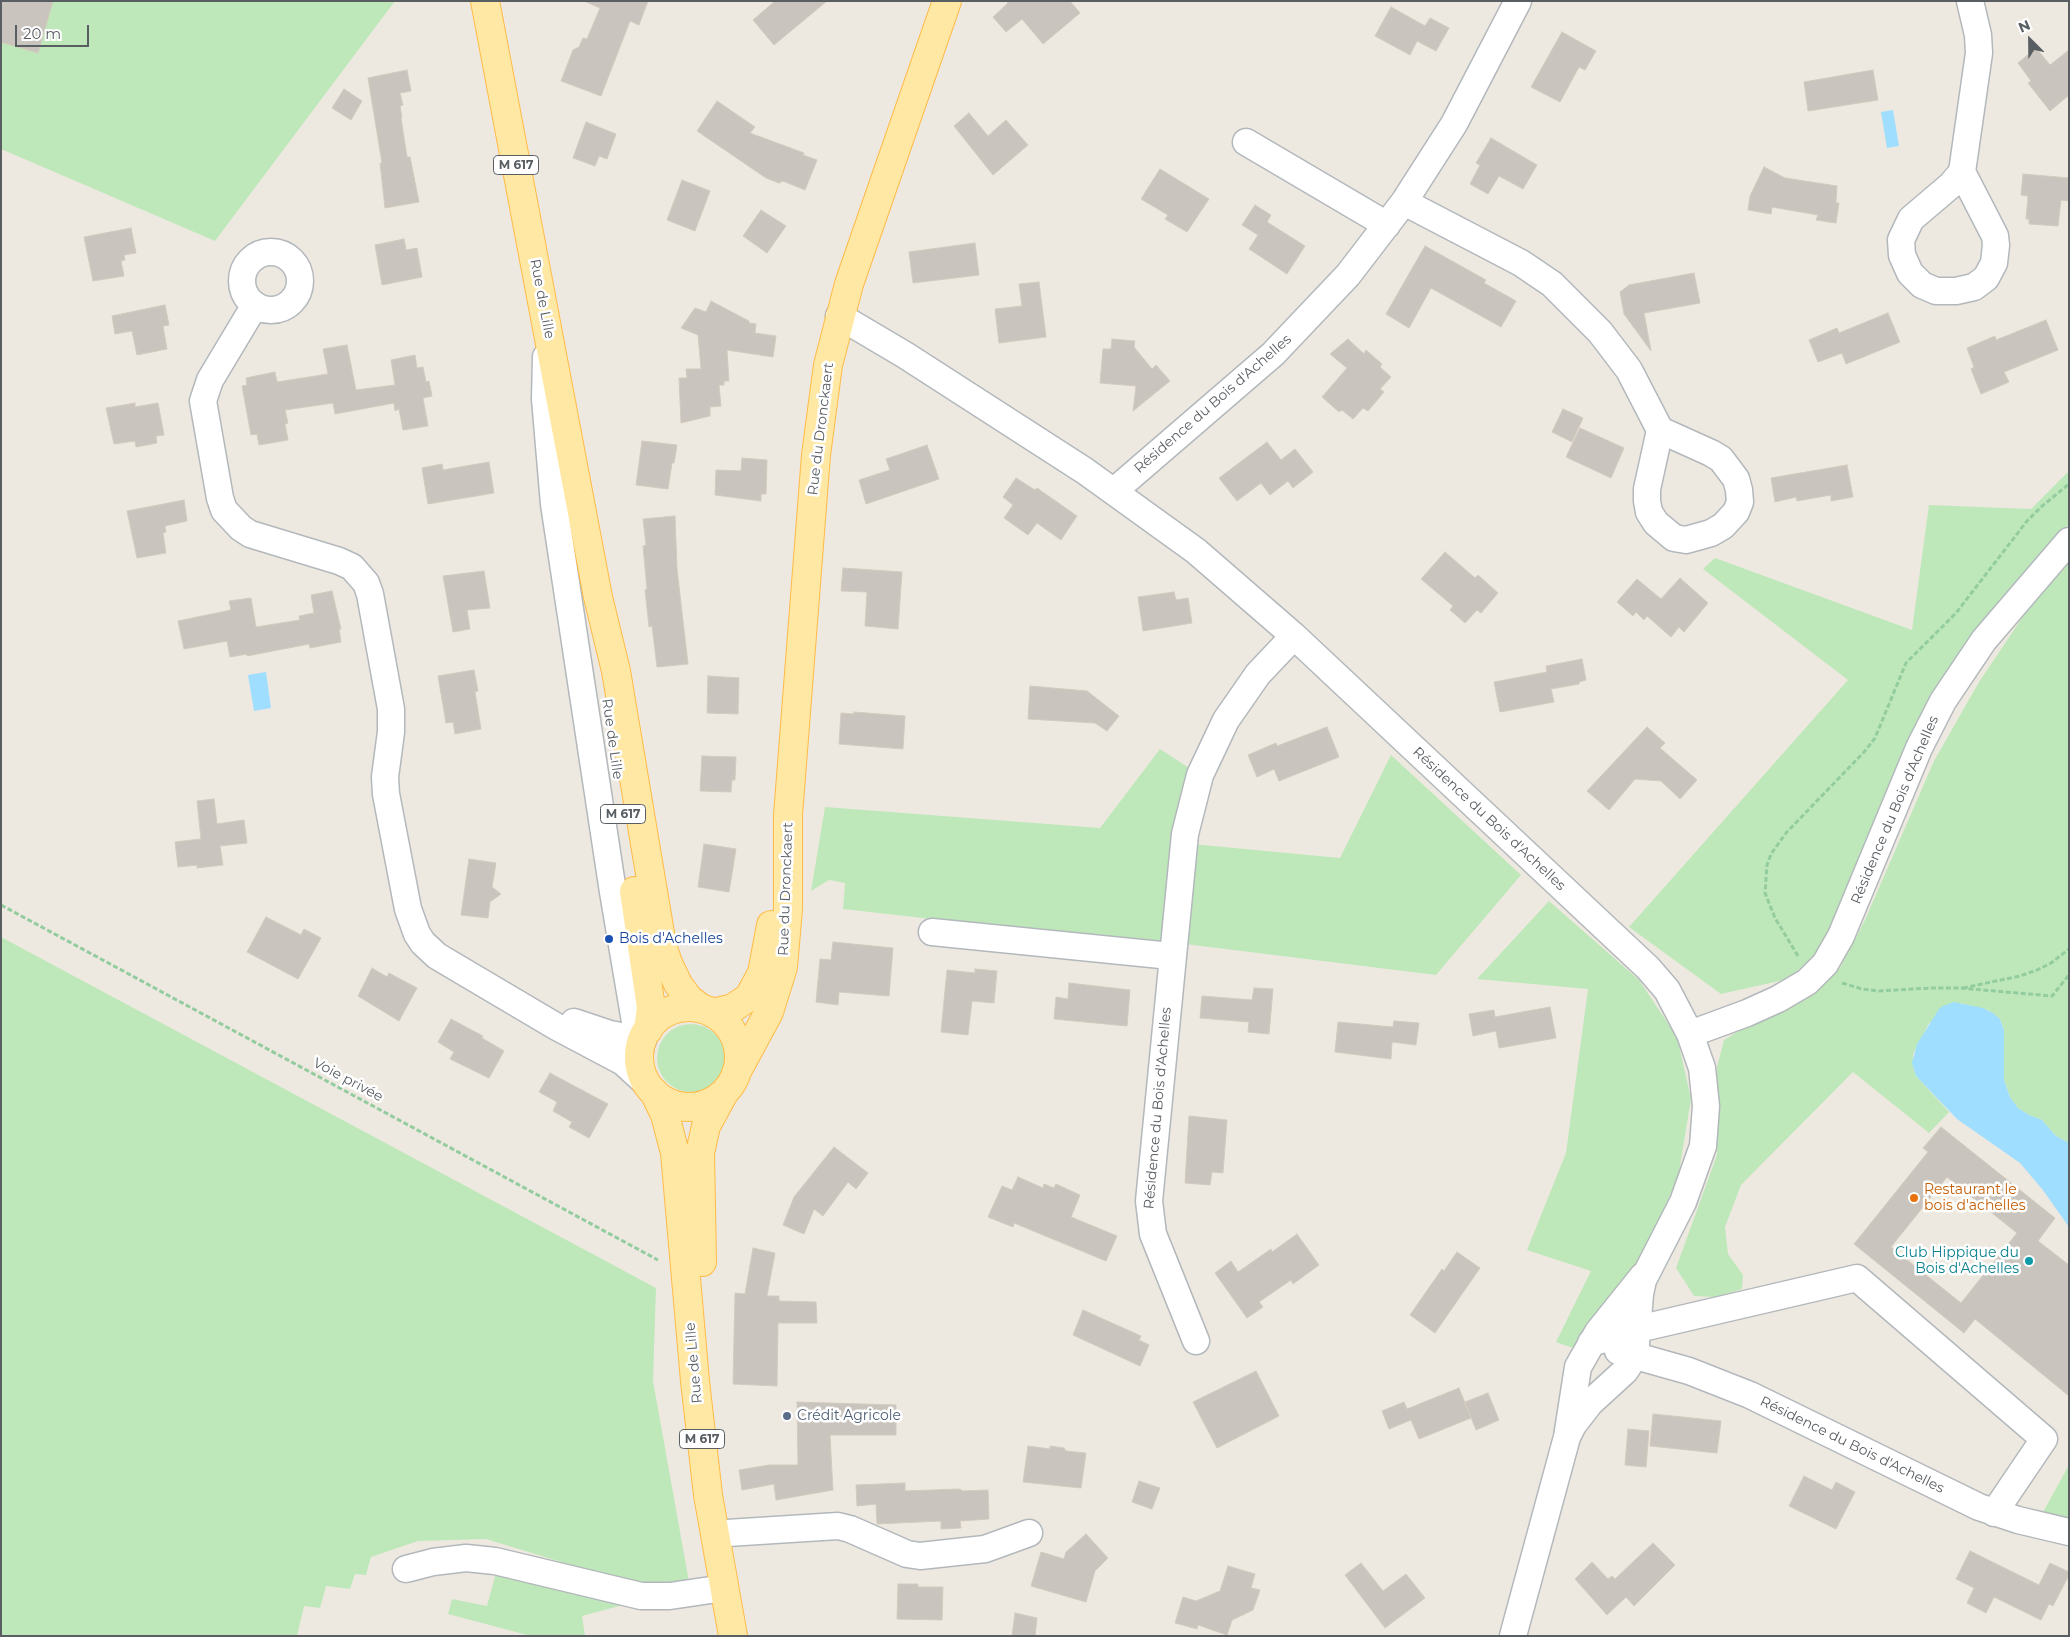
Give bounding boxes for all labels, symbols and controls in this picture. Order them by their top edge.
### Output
scale bar [18,15,91,47]
north arrow [2005,15,2055,65]
text: N [2015,16,2033,37]
text: 20 m [23,24,61,43]
road number: M 617 [494,156,538,174]
street label: Rue de Lille [526,258,558,340]
street label: Résidence du Bois d'Achelles [1131,331,1295,477]
street label: Rue du Dronckaert [805,362,837,496]
street label: Rue de Lille [598,698,626,780]
street label: Résidence du Bois d'Achelles [1848,713,1942,907]
street label: Résidence du Bois d'Achelles [1409,744,1569,894]
road number: M 617 [600,804,646,824]
street label: Rue du Dronckaert [775,822,797,956]
place label: Bois d'Achelles [619,931,723,947]
marker: Bois d'Achelles [603,933,615,945]
street label: Résidence du Bois d'Achelles [1141,1006,1175,1210]
street label: Voie privée [310,1055,386,1105]
place label: Restaurant le bois d'achelles [1924,1182,2026,1214]
marker: Restaurant le bois d'achelles [1908,1192,1920,1204]
place label: Club Hippique du Bois d'Achelles [1895,1245,2019,1278]
marker: Club Hippique du Bois d'Achelles [2023,1255,2035,1267]
street label: Rue de Lille [682,1322,706,1404]
street label: Résidence du Bois d'Achelles [1757,1393,1947,1497]
place label: Crédit Agricole [797,1408,901,1424]
marker: Crédit Agricole [781,1410,793,1422]
road number: M 617 [680,1430,724,1448]

